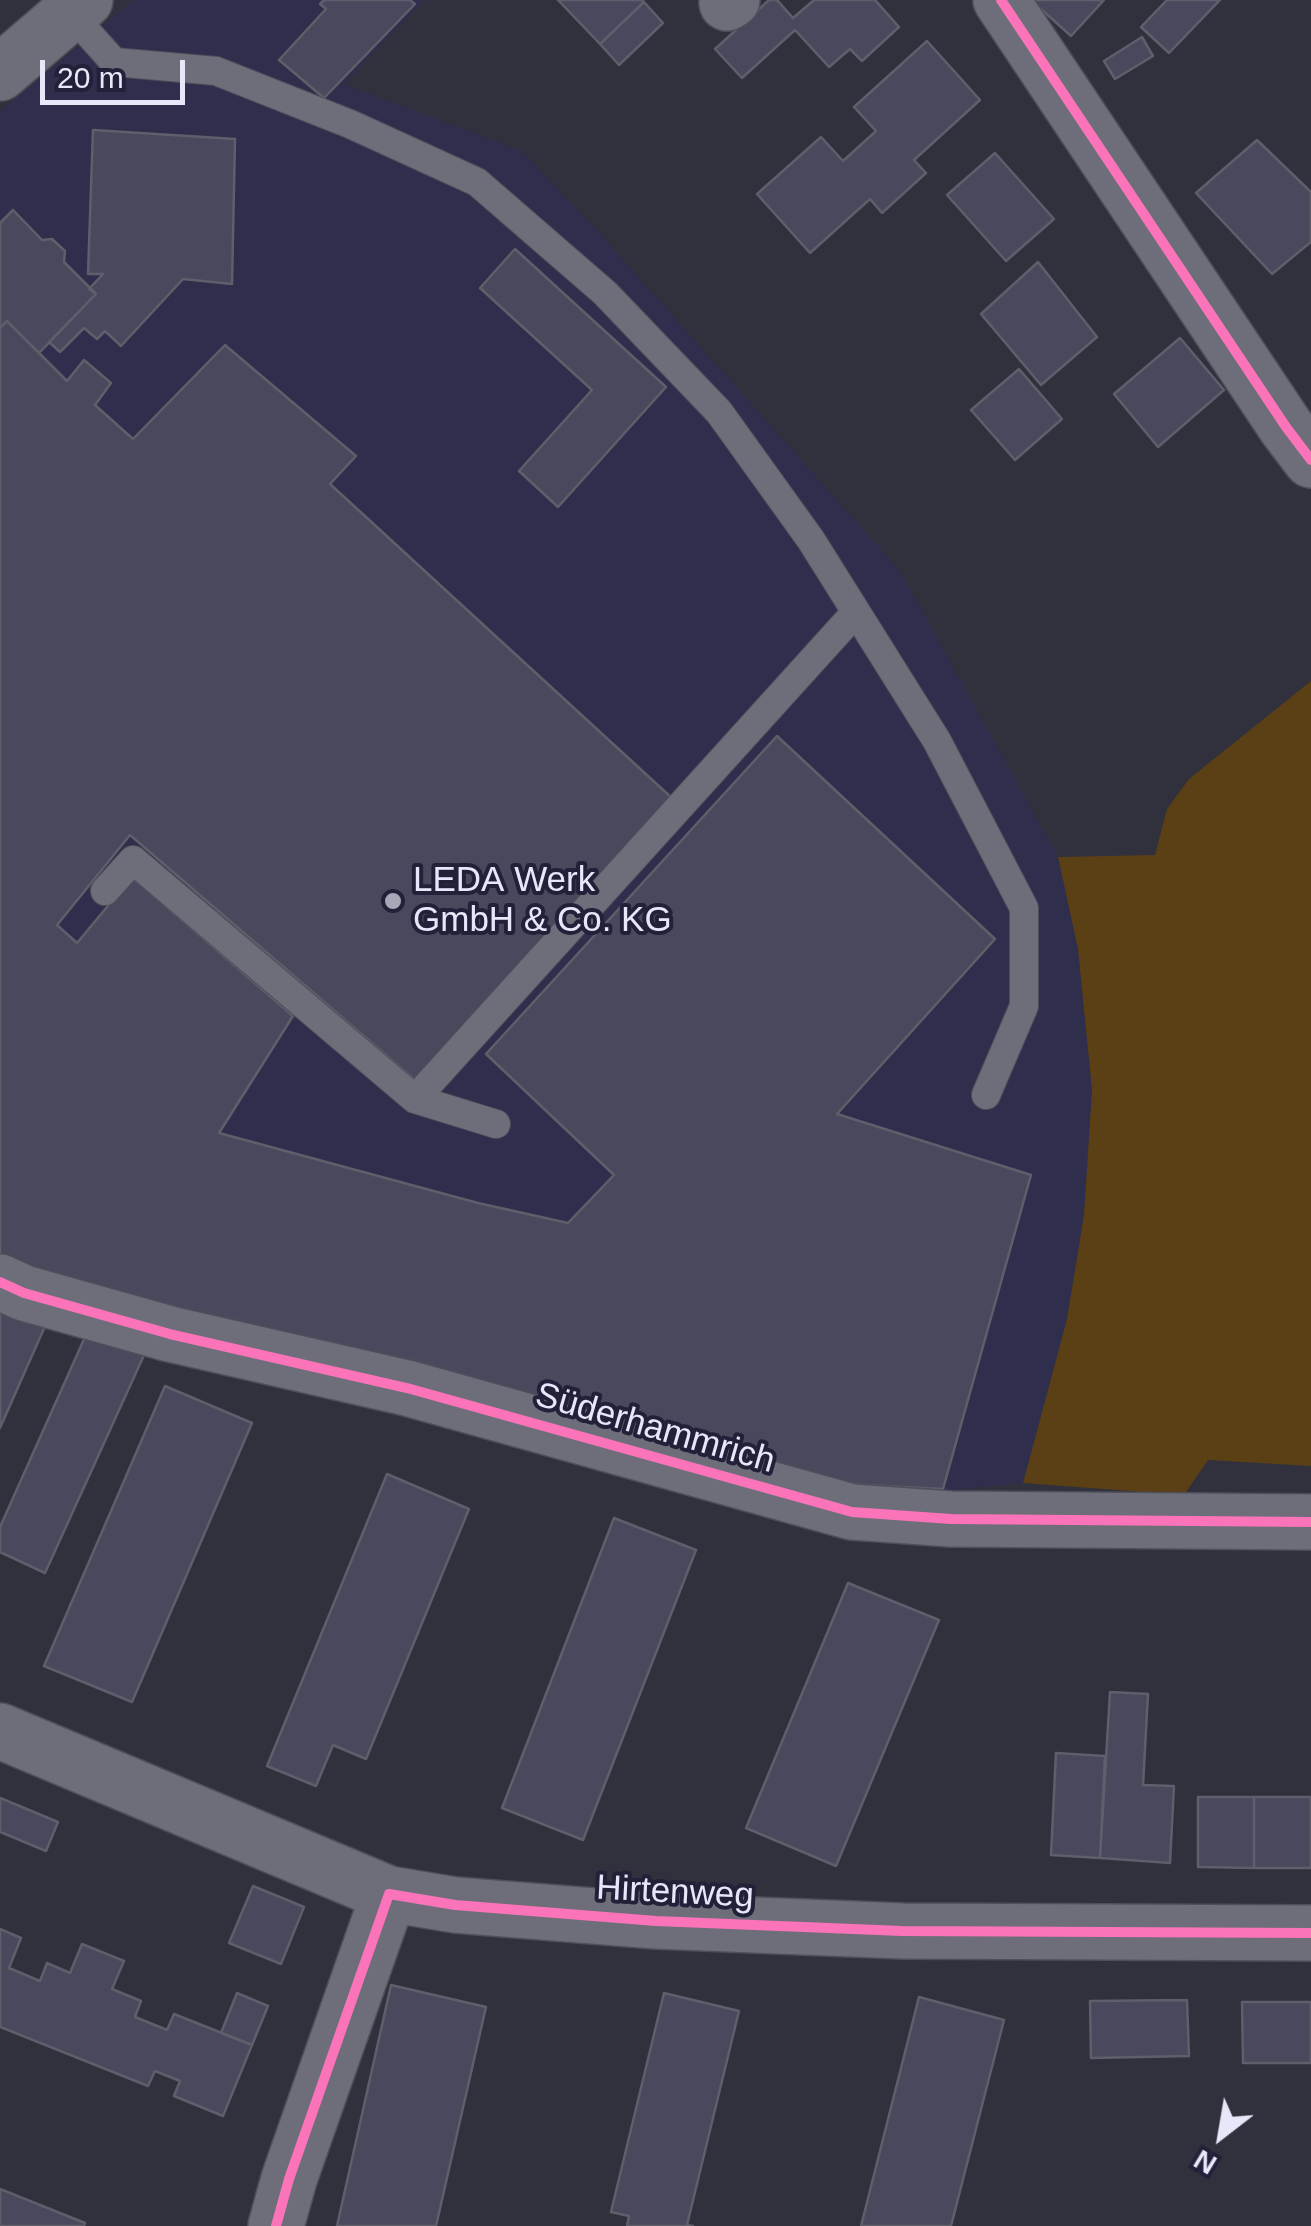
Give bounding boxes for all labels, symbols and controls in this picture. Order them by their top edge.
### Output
scale bar [45,40,190,102]
text: 20 m [57,61,124,94]
place label: LEDA Werk GmbH & Co. KG [413,860,672,942]
marker: LEDA Werk GmbH & Co. KG [382,890,404,912]
street label: Süderhammrich [530,1375,780,1483]
street label: Hirtenweg [595,1868,755,1918]
north arrow [1171,2086,1271,2186]
text: N [1189,2144,1222,2181]

